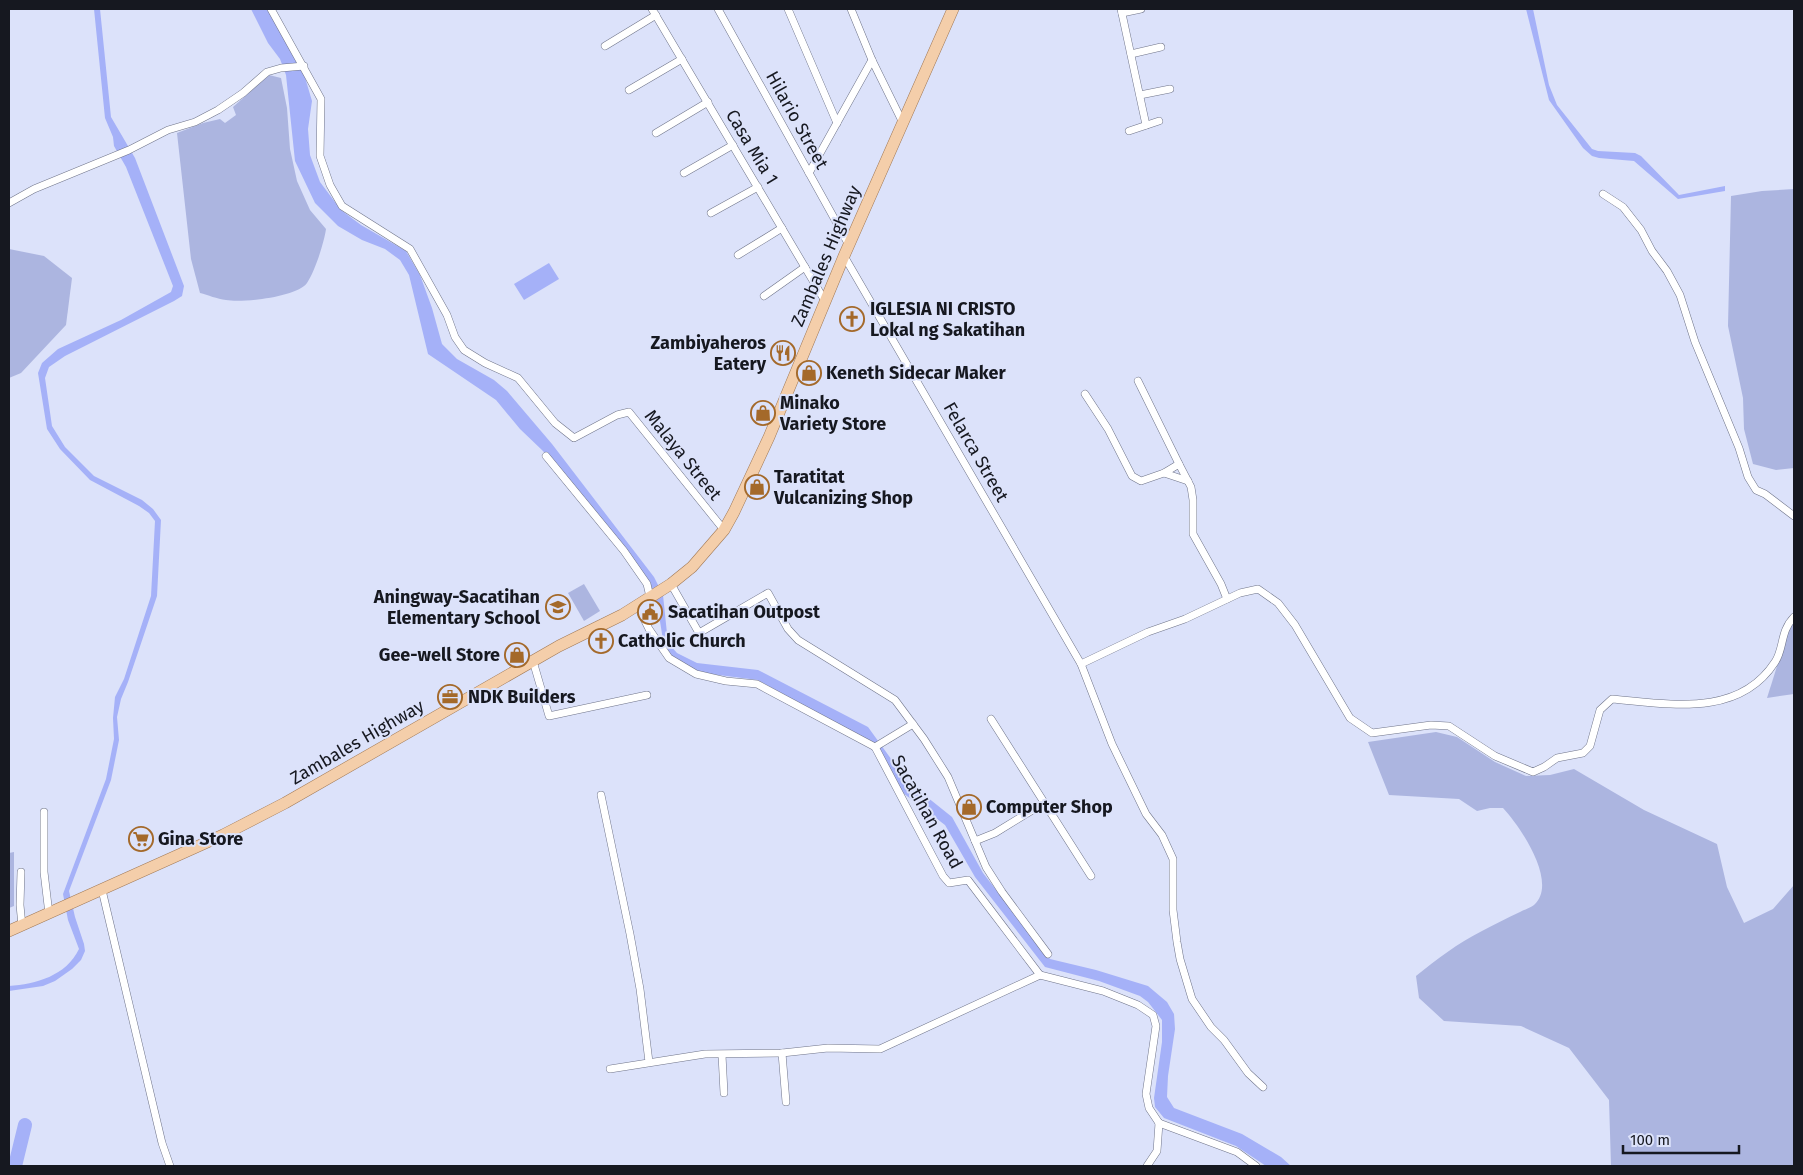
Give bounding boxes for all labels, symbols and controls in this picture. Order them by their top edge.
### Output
street label: Hilario Street [761,67,833,173]
street label: Casa Mia 1 [721,105,783,189]
street label: Zambales Highway [786,182,866,330]
place label: IGLESIA NI CRISTO Lokal ng Sakatihan [870,298,1025,341]
church icon: IGLESIA NI CRISTO Lokal ng Sakatihan [839,306,865,332]
place label: Zambiyaheros Eatery [651,332,767,375]
restaurant icon: Zambiyaheros Eatery [770,340,796,366]
shop icon: Keneth Sidecar Maker [796,360,822,386]
place label: Keneth Sidecar Maker [826,362,1006,384]
place label: Minako Variety Store [779,392,886,435]
street label: Felarca Street [939,398,1014,506]
shop icon: Minako Variety Store [750,400,776,426]
street label: Malaya Street [640,405,727,505]
place label: Taratitat Vulcanizing Shop [773,466,913,509]
shop icon: Taratitat Vulcanizing Shop [744,474,770,500]
place label: Aningway-Sacatihan Elementary School [373,586,541,629]
school or university icon: Aningway-Sacatihan Elementary School [545,594,571,620]
public building icon: Sacatihan Outpost [637,599,663,625]
place label: Sacatihan Outpost [668,601,821,623]
church icon: Catholic Church [588,628,614,654]
place label: Catholic Church [618,630,746,652]
shop icon: Gee-well Store [504,642,530,668]
place label: Gee-well Store [379,644,500,666]
office icon: NDK Builders [437,684,463,710]
place label: NDK Builders [468,686,576,708]
street label: Zambales Highway [286,695,428,789]
street label: Sacatihan Road [887,751,967,873]
shop icon: Computer Shop [956,794,982,820]
place label: Computer Shop [986,796,1113,818]
supermarket icon: Gina Store [128,826,154,852]
place label: Gina Store [158,828,243,850]
scale bar [1623,1122,1739,1154]
text: 100 m [1630,1131,1670,1149]

